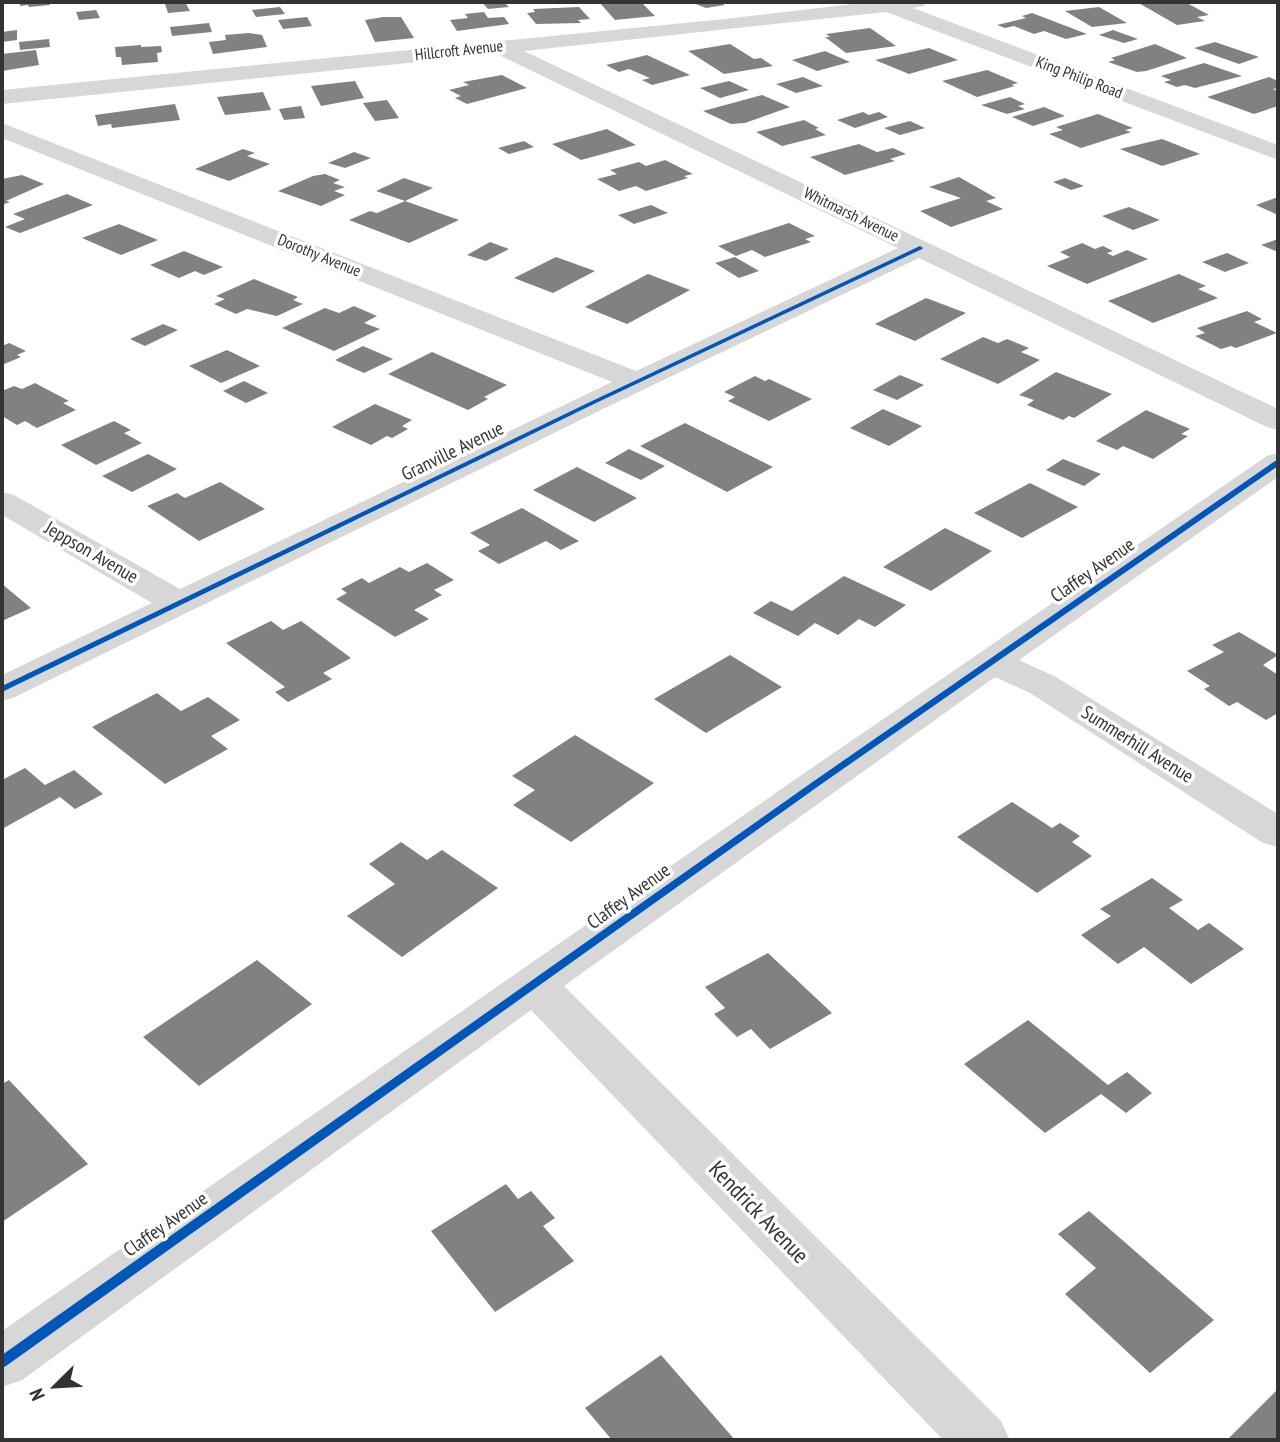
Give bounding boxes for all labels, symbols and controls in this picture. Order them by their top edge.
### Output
street label: Hillcroft Avenue [414,37,504,65]
street label: King Philip Road [1033,53,1125,103]
street label: Whitmarsh Avenue [800,184,902,246]
street label: Dorothy Avenue [275,231,363,281]
street label: Granville Avenue [398,417,508,487]
street label: Jeppson Avenue [40,517,142,589]
street label: Claffey Avenue [1047,534,1139,608]
street label: Summerhill Avenue [1077,702,1197,788]
street label: Claffey Avenue [583,859,675,935]
street label: Kendrick Avenue [702,1156,814,1270]
street label: Claffey Avenue [120,1188,212,1262]
north arrow [21,1351,91,1421]
text: N [24,1385,50,1404]

